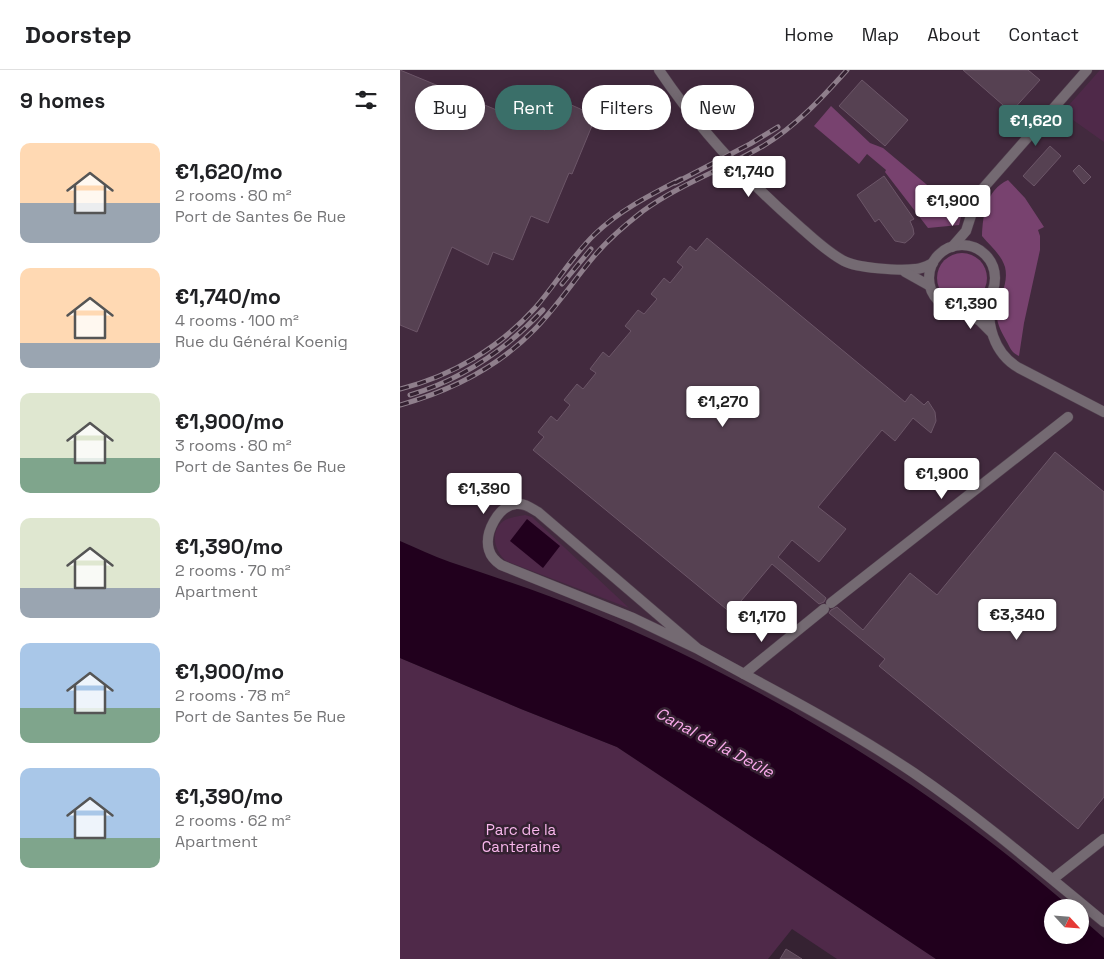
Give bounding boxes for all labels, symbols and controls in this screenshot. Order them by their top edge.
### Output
text: Doorstep [25,19,132,50]
text: Home [785,23,834,46]
text: Map [862,23,899,46]
text: About [927,23,981,46]
text: Contact [1009,23,1079,46]
chip: Buy [415,85,485,130]
chip: Rent [495,85,572,130]
chip: Filters [582,85,671,130]
chip: New [681,85,754,130]
icon: filters [352,86,380,114]
text: 9 homes [20,87,105,114]
pin: €1,620 [995,104,1077,147]
text: €1,620 [1010,110,1062,131]
pin: €1,740 [708,156,790,198]
text: €1,620/mo [175,158,283,185]
text: €1,740 [724,161,774,182]
icon: home [60,163,120,223]
pin: €1,900 [912,184,994,227]
text: 2 rooms · 80 m² [175,185,292,206]
text: €1,900 [926,190,980,211]
text: Port de Santes 6e Rue [175,206,346,227]
text: €1,740/mo [175,283,281,310]
icon: home [60,288,120,348]
pin: €1,390 [930,288,1012,330]
text: €1,390 [945,293,997,314]
text: 4 rooms · 100 m² [175,310,299,331]
text: Rue du Général Koenig [175,331,348,352]
pin: €1,270 [682,386,764,428]
text: €1,270 [697,391,749,412]
text: €1,900/mo [175,408,284,435]
icon: home [60,413,120,473]
text: 3 rooms · 80 m² [175,435,292,456]
text: Port de Santes 6e Rue [175,456,346,477]
pin: €1,900 [901,458,983,500]
text: €1,900 [915,463,969,484]
pin: €1,390 [443,472,525,515]
text: €1,390 [458,478,510,499]
text: €1,390/mo [175,533,283,560]
icon: home [60,538,120,598]
text: 2 rooms · 70 m² [175,560,291,581]
text: Apartment [175,581,258,602]
pin: €3,340 [976,598,1058,641]
pin: €1,170 [721,600,803,643]
text: €3,340 [989,604,1045,625]
text: €1,170 [738,606,786,627]
text: €1,900/mo [175,658,284,685]
icon: home [60,663,120,723]
text: 2 rooms · 78 m² [175,685,290,706]
water label: Canal de la Deûle [652,702,778,783]
text: Port de Santes 5e Rue [175,706,346,727]
text: €1,390/mo [175,783,283,810]
icon: home [60,788,120,848]
text: 2 rooms · 62 m² [175,810,291,831]
park label: Parc de la Canteraine [482,820,560,856]
text: Apartment [175,831,258,852]
north arrow [1044,899,1089,944]
map controls [1044,899,1089,944]

